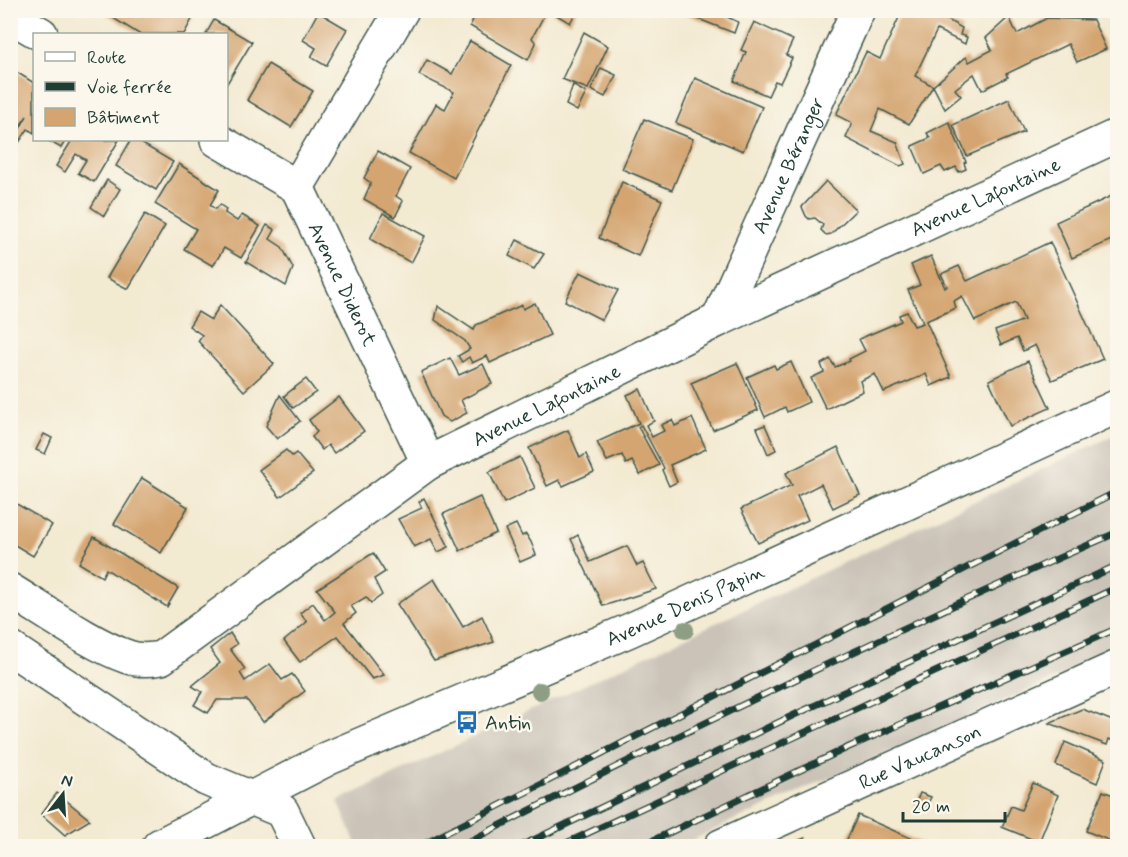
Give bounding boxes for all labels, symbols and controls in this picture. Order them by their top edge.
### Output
legend [33,33,228,141]
text: Route [87,46,126,70]
text: Voie ferrée [87,76,172,100]
street label: Avenue Béranger [747,93,832,238]
text: Bâtiment [87,106,160,130]
street label: Avenue Lafontaine [907,151,1065,244]
street label: Avenue Diderot [301,218,383,351]
street label: Avenue Lafontaine [468,358,626,454]
street label: Avenue Denis Papin [602,558,769,654]
bus stop icon: Antin [454,709,480,735]
place label: Antin [485,710,531,737]
street label: Rue Vaucanson [855,718,986,797]
north arrow [33,764,93,824]
text: N [59,769,75,793]
scale bar [903,785,1005,823]
text: 20 m [912,795,950,819]

